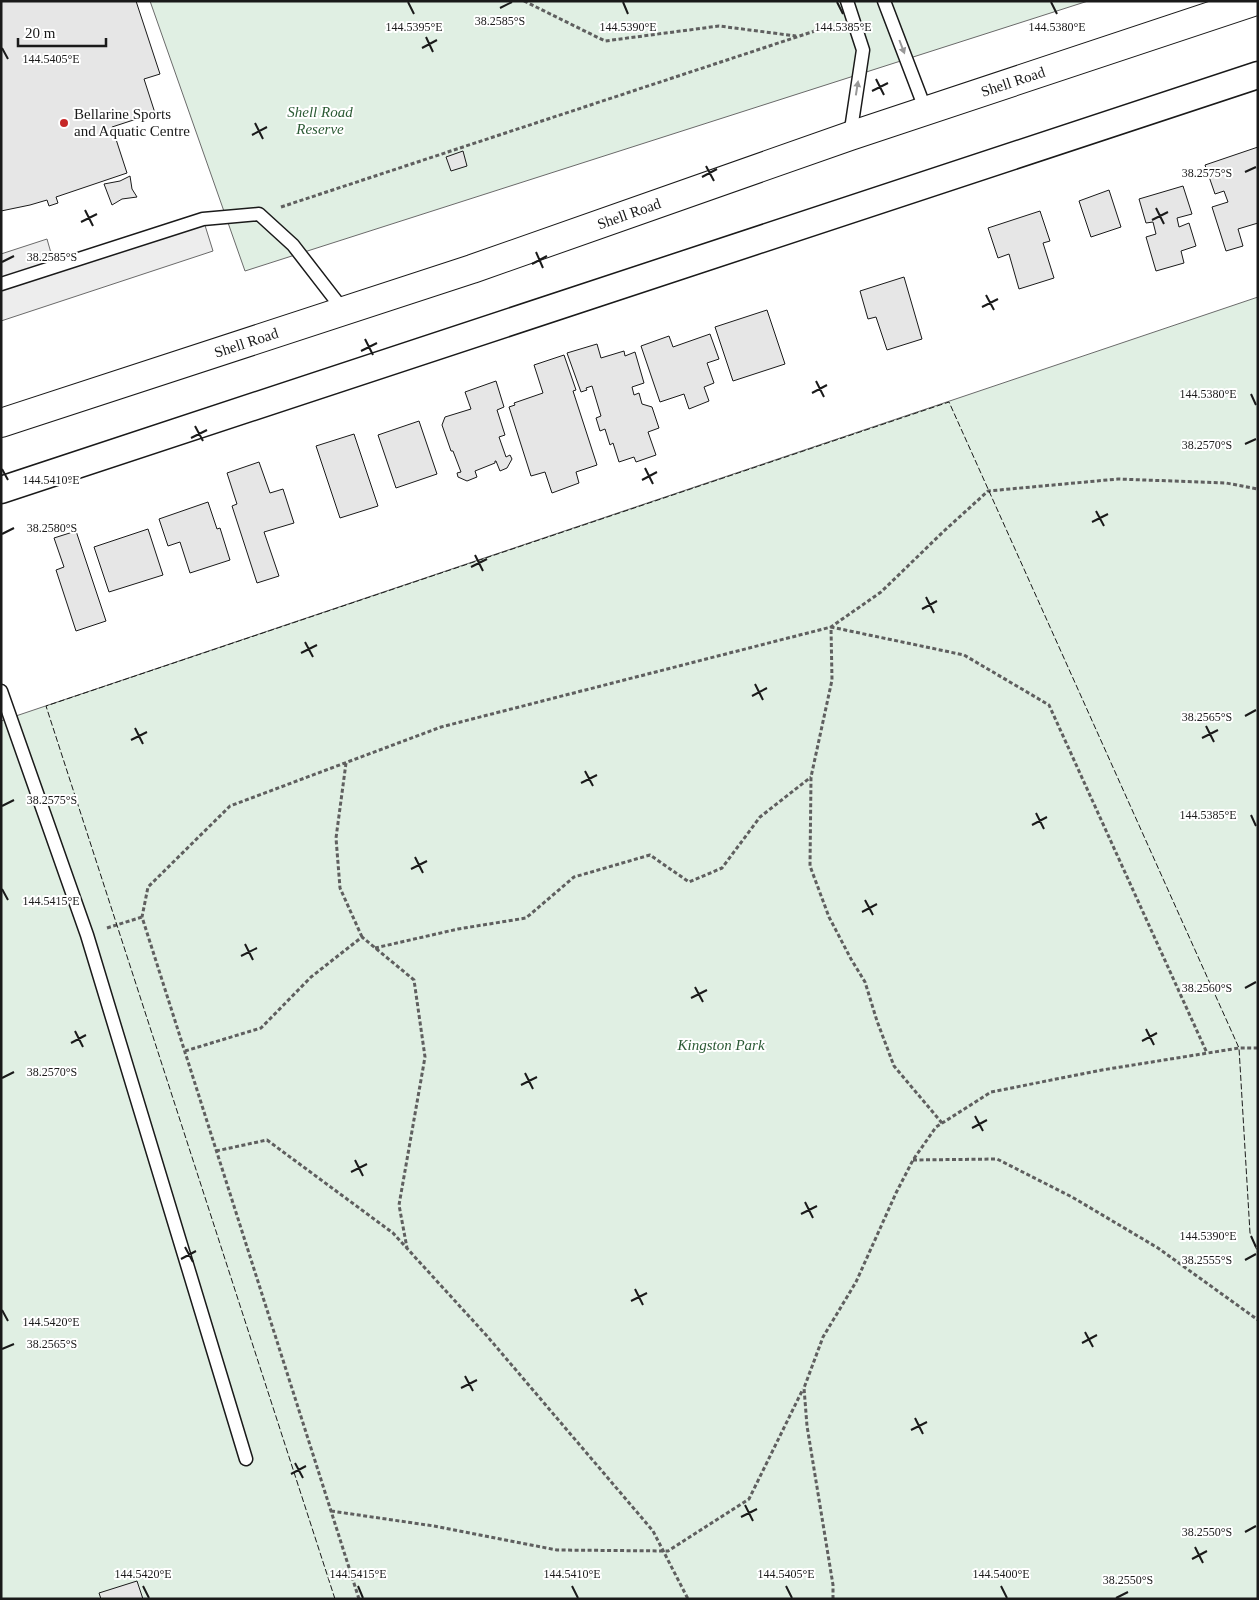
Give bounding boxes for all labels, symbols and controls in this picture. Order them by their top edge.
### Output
text: 38.2585°S [475,14,525,28]
scale bar [18,15,105,47]
text: 144.5395°E [385,20,443,34]
text: 144.5390°E [599,20,657,34]
text: 144.5385°E [814,20,872,34]
text: 144.5380°E [1028,20,1086,34]
text: 20 m [25,25,56,41]
one-way arrow [898,40,906,55]
text: 144.5405°E [22,52,80,66]
street label: Shell Road [979,64,1047,100]
one-way arrow [853,79,861,95]
park label: Shell Road Reserve [287,104,353,137]
place label: Bellarine Sports and Aquatic Centre [74,106,190,139]
marker: Bellarine Sports and Aquatic Centre [58,117,70,129]
text: 38.2575°S [1182,166,1232,180]
street label: Shell Road [595,195,663,232]
text: 38.2585°S [27,250,77,264]
street label: Shell Road [212,325,281,361]
text: 144.5380°E [1179,387,1237,401]
text: 38.2570°S [1182,438,1232,452]
text: 144.5410°E [22,473,80,487]
text: 38.2580°S [27,521,77,535]
text: 38.2565°S [1182,710,1232,724]
text: 38.2575°S [27,793,77,807]
text: 144.5385°E [1179,808,1237,822]
text: 144.5415°E [22,894,80,908]
text: 38.2560°S [1182,981,1232,995]
park label: Kingston Park [676,1037,765,1053]
text: 38.2570°S [27,1065,77,1079]
text: 144.5390°E [1179,1229,1237,1243]
text: 38.2555°S [1182,1253,1232,1267]
text: 144.5420°E [22,1315,80,1329]
text: 38.2565°S [27,1337,77,1351]
text: 38.2550°S [1182,1525,1232,1539]
text: 144.5420°E [114,1567,172,1581]
text: 144.5415°E [329,1567,387,1581]
text: 144.5410°E [543,1567,601,1581]
text: 144.5405°E [757,1567,815,1581]
text: 144.5400°E [972,1567,1030,1581]
text: 38.2550°S [1103,1573,1153,1587]

